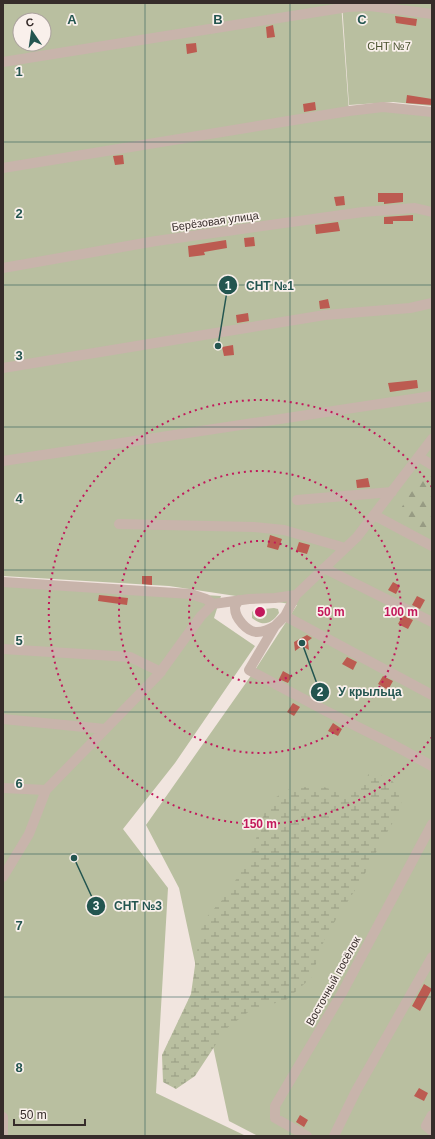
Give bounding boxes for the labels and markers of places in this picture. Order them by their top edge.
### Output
callout: СНТ №1 [218,273,302,297]
centre of rings [253,605,267,619]
callout: У крыльца [310,680,409,704]
callout: СНТ №3 [86,894,170,918]

